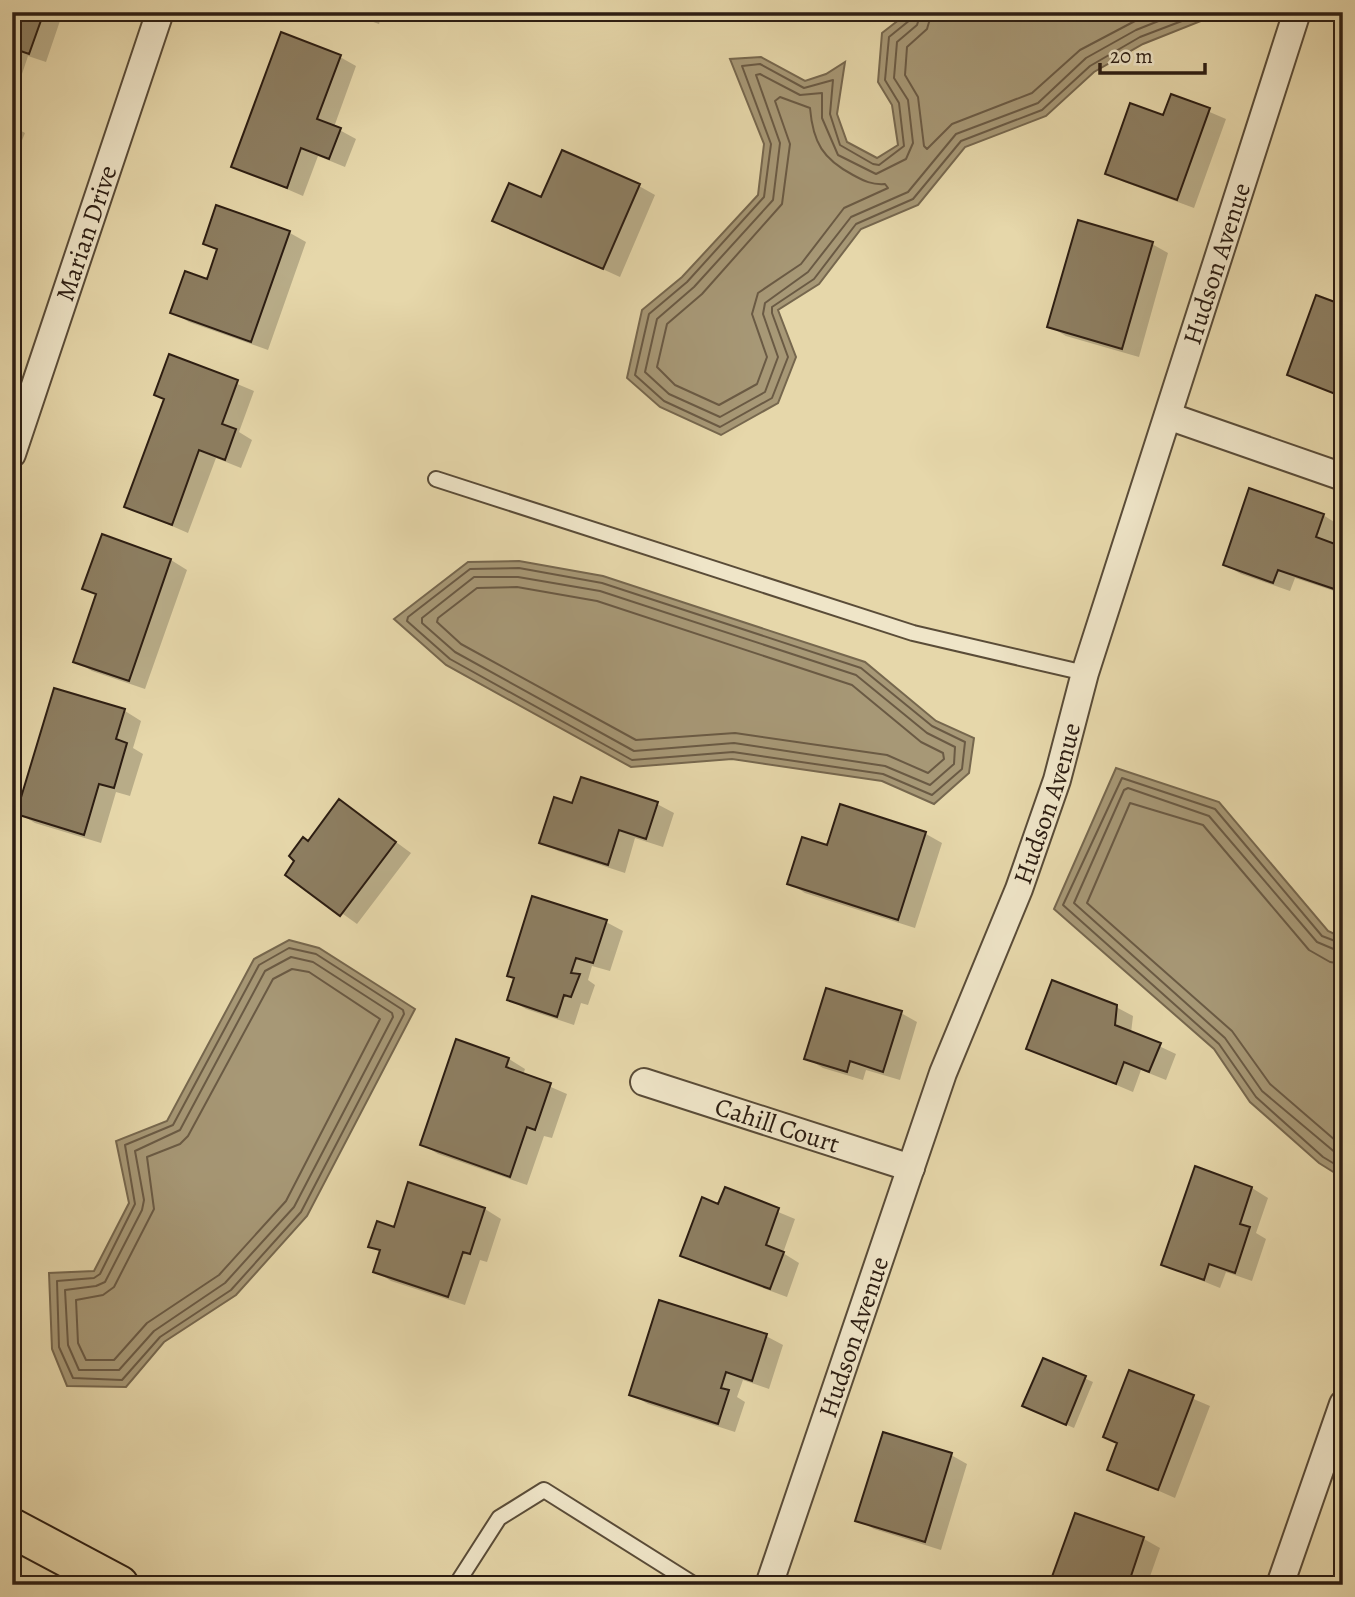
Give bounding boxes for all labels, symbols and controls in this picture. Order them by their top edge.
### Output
scale bar [1100,32,1204,76]
text: 20 m [1110,42,1153,70]
street label: Marian Drive [47,161,125,306]
street label: Hudson Avenue [1175,178,1259,349]
street label: Hudson Avenue [1005,719,1089,889]
street label: Cahill Court [710,1089,844,1162]
street label: Hudson Avenue [810,1252,897,1422]

